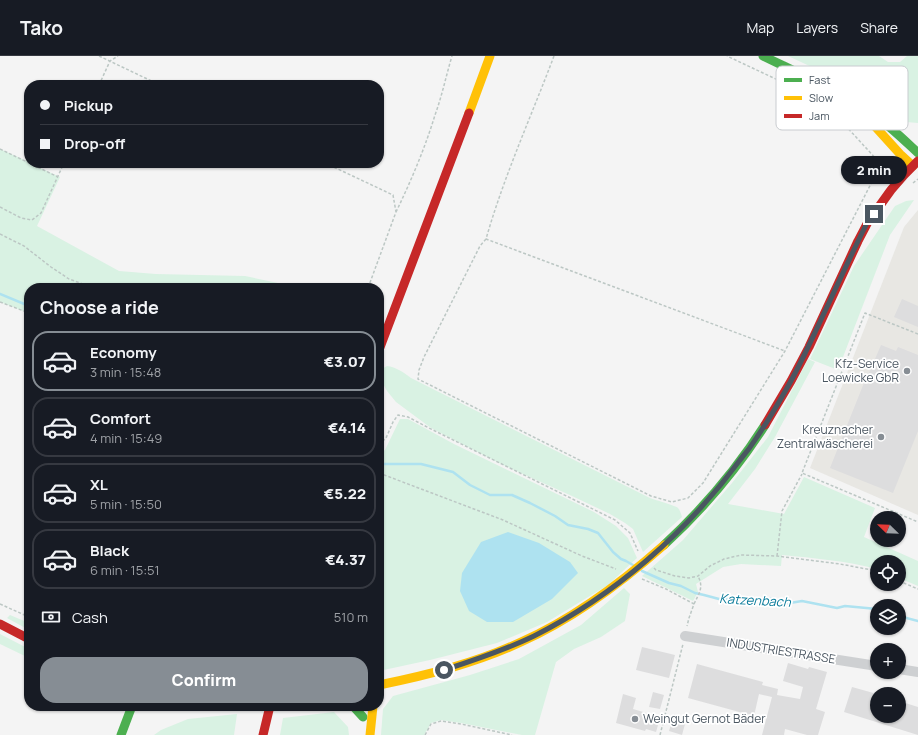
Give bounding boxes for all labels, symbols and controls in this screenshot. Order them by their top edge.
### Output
text: Tako [20,15,63,41]
text: Map [746,18,774,37]
text: Layers [796,18,838,37]
text: Share [860,18,898,37]
legend [776,66,908,130]
text: Fast [809,72,831,87]
text: Slow [809,90,834,105]
text: Pickup [64,95,113,116]
text: Jam [809,108,830,123]
text: Drop-off [64,133,125,154]
callout: 2 min [841,156,907,184]
text: 2 min [857,161,891,179]
route end [865,205,883,223]
text: Choose a ride [40,295,159,319]
text: Economy [90,342,157,363]
icon: car [42,343,78,379]
text: €3.07 [324,351,366,372]
place label: Kfz-Service Loewicke GbR [822,355,899,386]
text: 3 min · 15:48 [90,363,161,381]
marker: Kfz-Service Loewicke GbR [902,366,912,376]
text: Comfort [90,408,151,429]
icon: car [42,409,78,445]
text: €4.14 [328,417,366,438]
place label: Kreuznacher Zentralwäscherei [777,421,874,452]
text: 4 min · 15:49 [90,429,162,447]
marker: Kreuznacher Zentralwäscherei [876,432,886,442]
text: XL [90,474,108,495]
icon: car [42,475,78,511]
text: €5.22 [324,483,366,504]
text: 5 min · 15:50 [90,495,162,513]
north arrow [870,511,906,547]
map controls [870,511,906,723]
text: Black [90,540,129,561]
icon: car [42,541,78,577]
text: €4.37 [325,549,366,570]
button: locate [870,555,906,591]
text: 6 min · 15:51 [90,561,160,579]
water label: Katzenbach [719,589,792,611]
button: layers [870,599,906,635]
icon: cash [40,606,62,628]
text: Cash [72,607,108,628]
text: 510 m [334,608,368,626]
street label: INDUSTRIESTRASSE [725,634,837,668]
button: + [870,643,906,679]
button: Confirm [40,657,368,703]
route start [435,661,453,679]
button: − [870,687,906,723]
place label: Weingut Gernot Bäder [643,710,766,727]
marker: Weingut Gernot Bäder [630,714,640,724]

